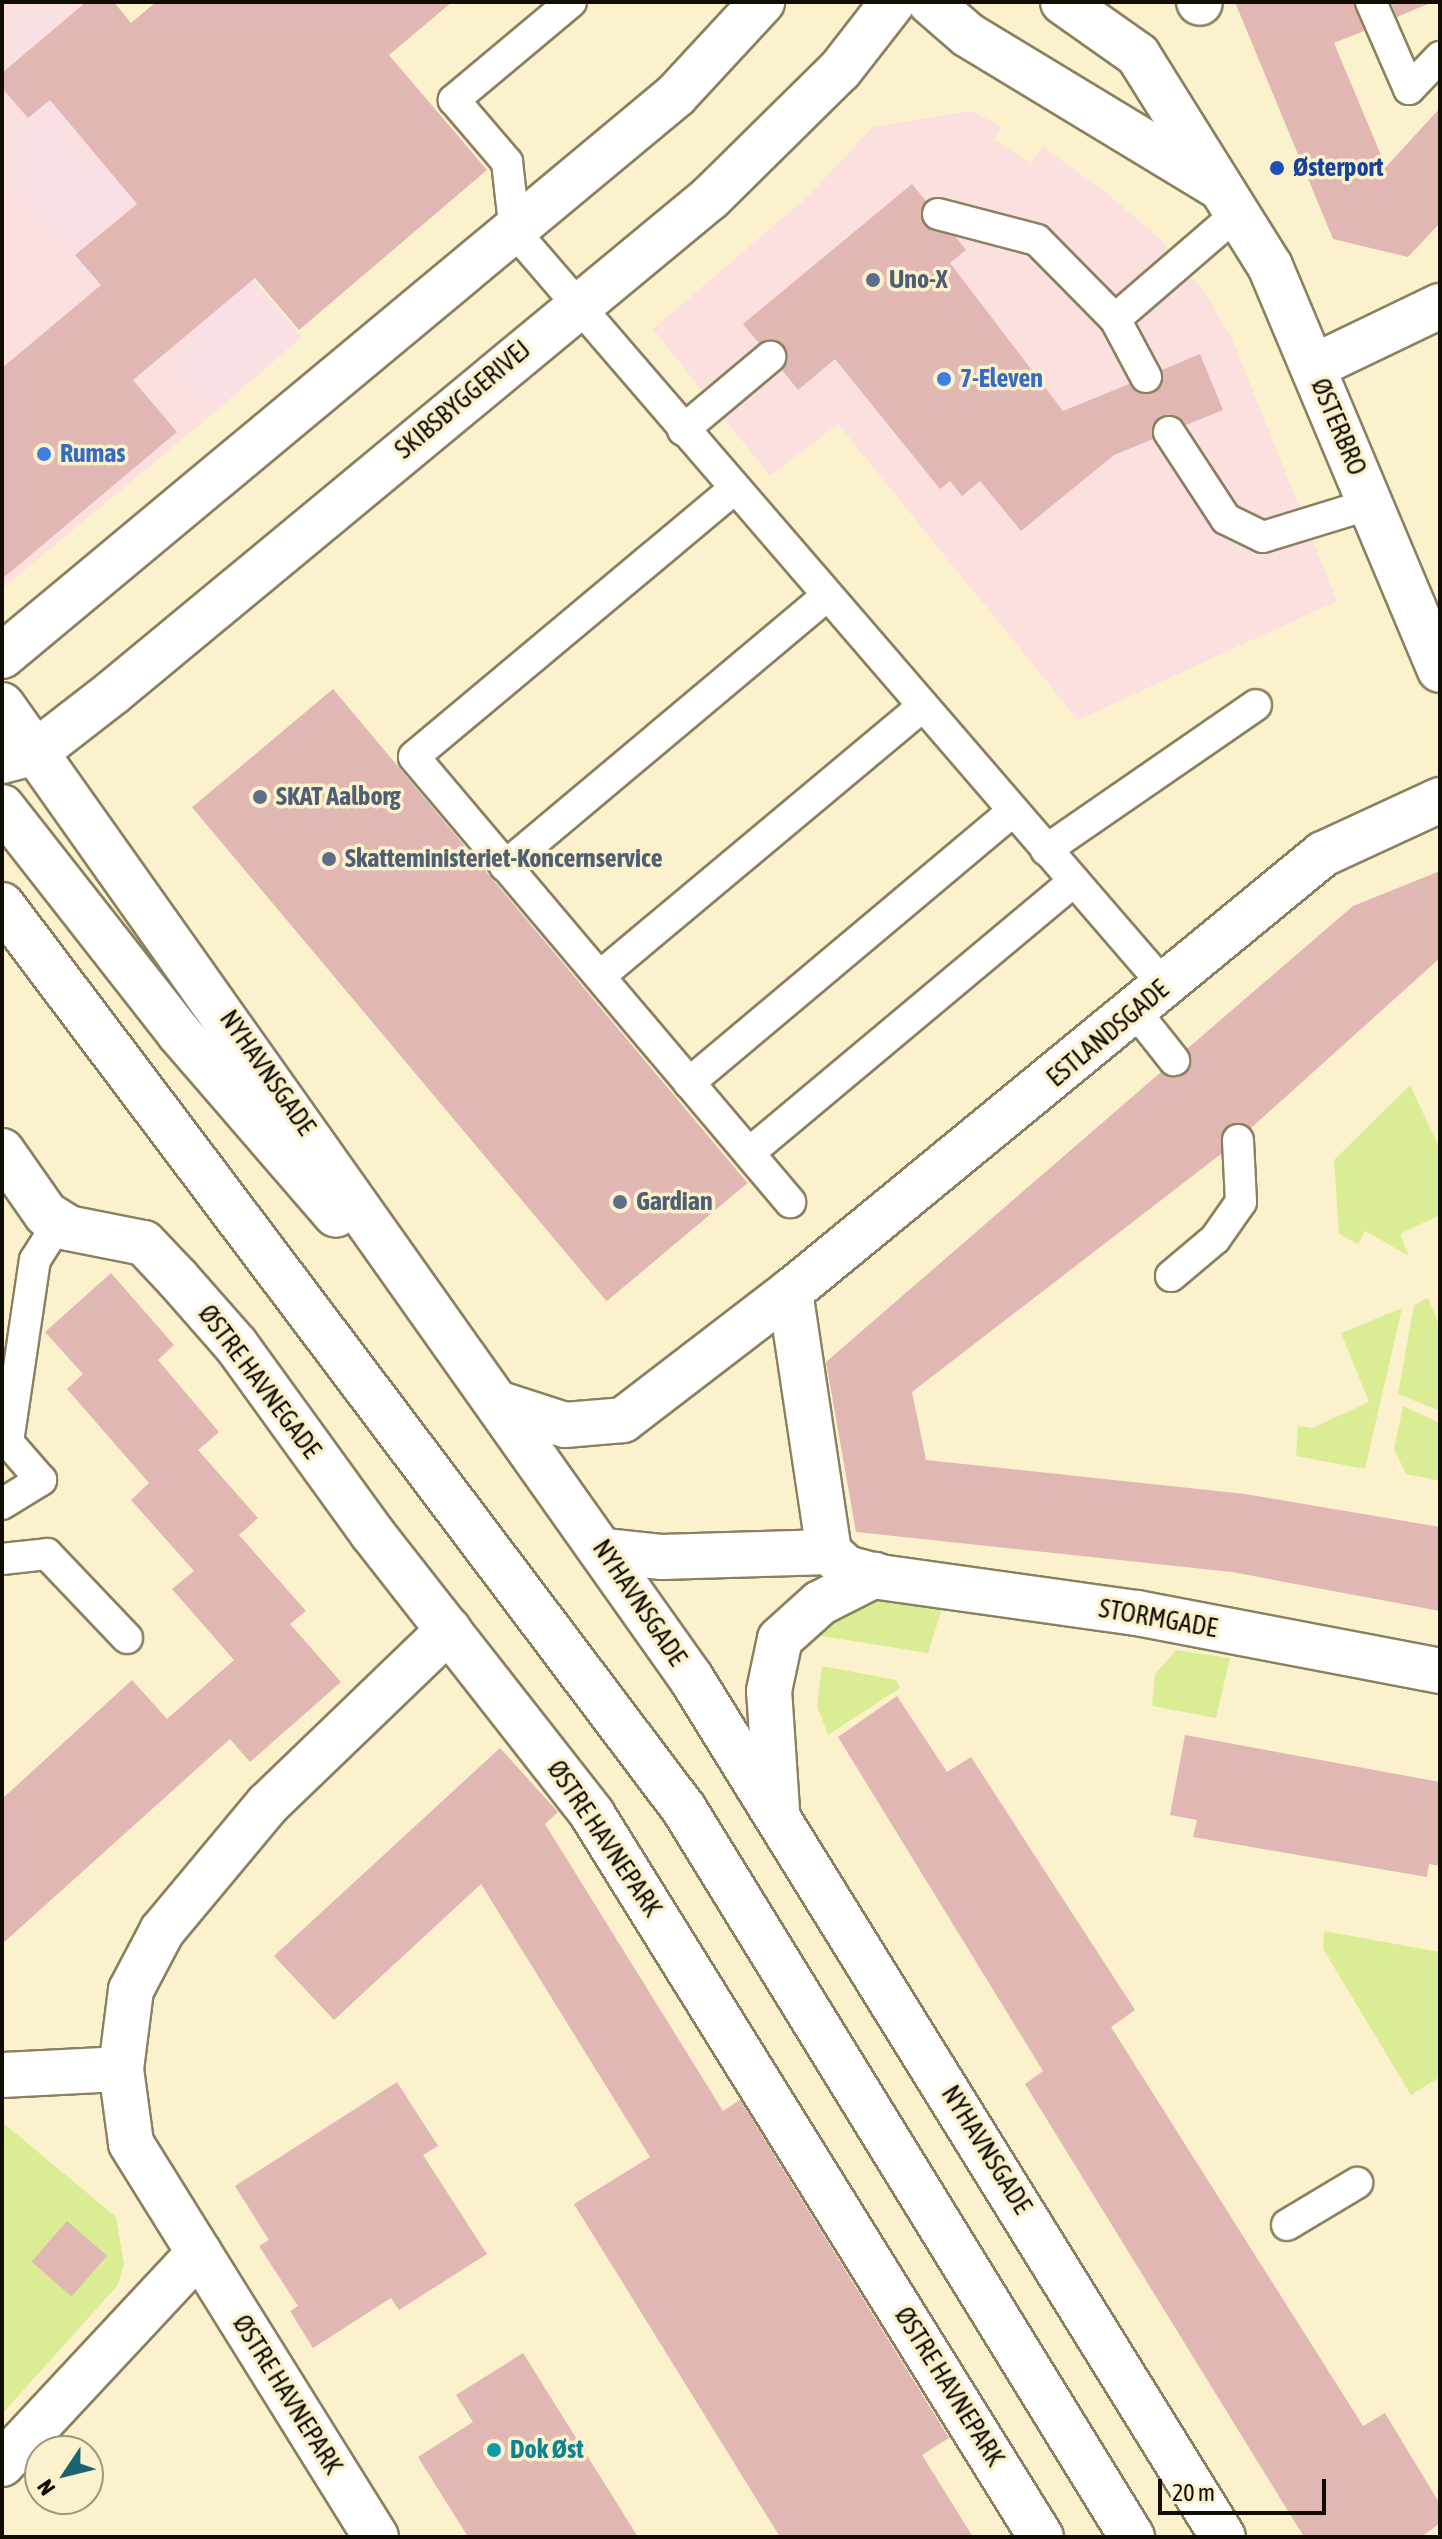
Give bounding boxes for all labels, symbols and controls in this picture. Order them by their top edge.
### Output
place label: Østerport [1293,152,1384,184]
marker: Østerport [1268,159,1286,177]
place label: Uno-X [889,264,947,296]
marker: Uno-X [864,271,882,289]
street label: SKIBSBYGGERIVEJ [389,334,537,466]
place label: 7-Eleven [960,363,1043,395]
marker: 7-Eleven [935,370,953,388]
street label: ØSTERBRO [1304,374,1372,480]
place label: Rumas [60,438,126,470]
marker: Rumas [35,445,53,463]
place label: SKAT Aalborg [276,781,401,813]
marker: SKAT Aalborg [251,788,269,806]
place label: Skatteministeriet-Koncernservice [345,843,662,875]
marker: Skatteministeriet-Koncernservice [320,850,338,868]
street label: ESTLANDSGADE [1041,974,1175,1094]
street label: NYHAVNSGADE [213,1005,321,1141]
place label: Gardian [636,1186,713,1218]
marker: Gardian [611,1193,629,1211]
street label: ØSTRE HAVNEGADE [191,1299,327,1465]
street label: NYHAVNSGADE [585,1534,693,1672]
street label: STORMGADE [1096,1593,1220,1645]
street label: ØSTRE HAVNEPARK [540,1755,668,1923]
street label: NYHAVNSGADE [934,2080,1038,2220]
street label: ØSTRE HAVNEPARK [888,2302,1010,2472]
street label: ØSTRE HAVNEPARK [226,2310,348,2480]
place label: Dok Øst [510,2434,584,2466]
north arrow [24,2435,104,2515]
marker: Dok Øst [485,2441,503,2459]
scale bar [1162,2463,1330,2513]
text: N [32,2475,60,2500]
text: 20 m [1172,2479,1215,2506]

